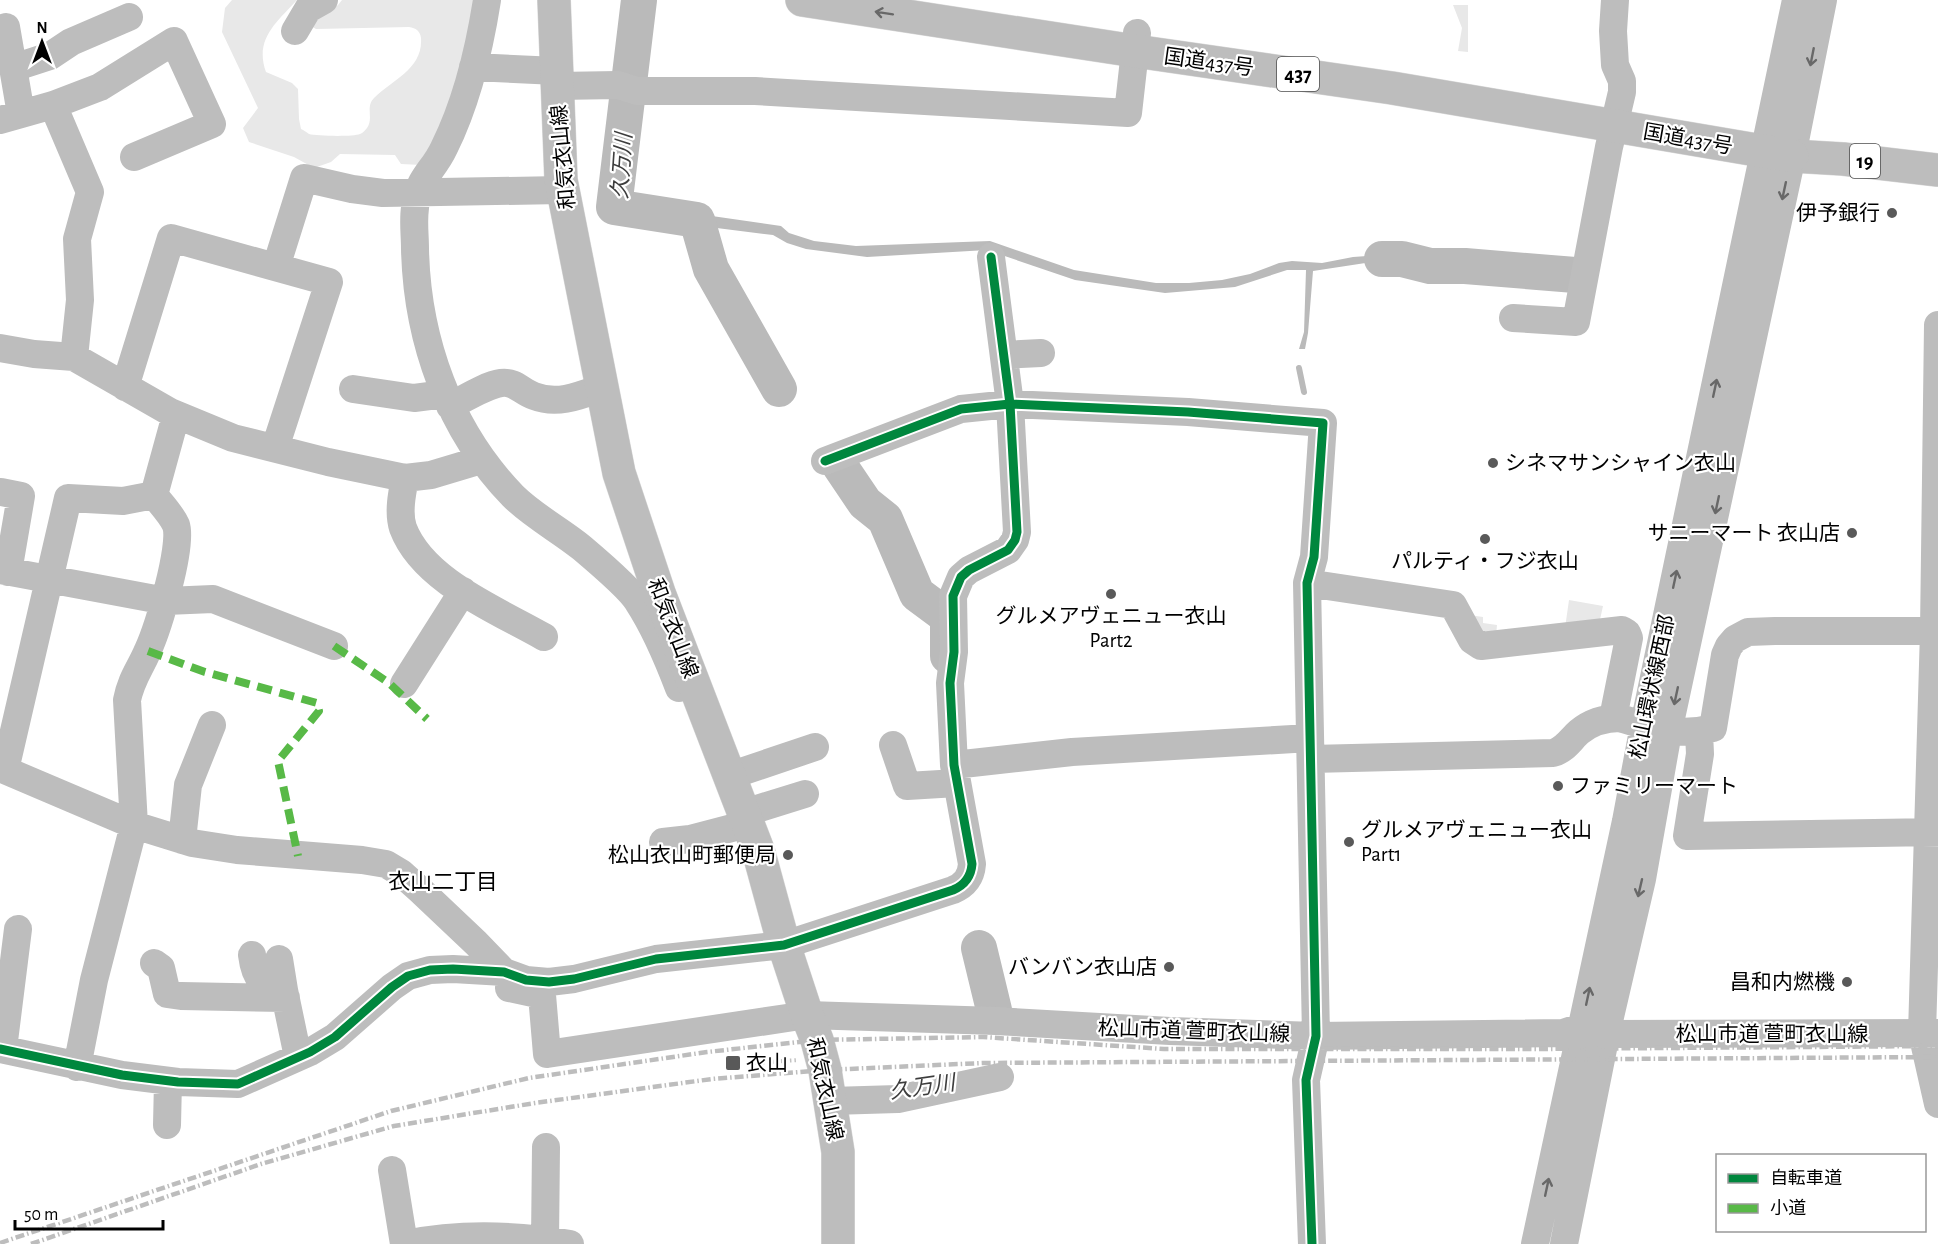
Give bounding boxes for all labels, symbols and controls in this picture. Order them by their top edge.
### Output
one-way arrow [874,7,894,18]
north arrow [12,12,72,72]
text: N [36,20,48,36]
street label: 国道437号 [1163,45,1255,79]
one-way arrow [1805,48,1817,67]
road number: 437 [1277,57,1319,91]
street label: 和気衣山線 [547,104,579,210]
street label: 国道437号 [1642,120,1734,158]
water label: 久万川 [608,130,635,200]
road number: 19 [1850,144,1880,178]
one-way arrow [1778,181,1789,201]
place label: 伊予銀行 [1796,202,1880,224]
marker: 伊予銀行 [1885,206,1899,220]
one-way arrow [1709,379,1721,398]
place label: シネマサンシャイン衣山 [1505,452,1736,474]
marker: シネマサンシャイン衣山 [1486,456,1500,470]
one-way arrow [1711,495,1722,515]
place label: サニーマート 衣山店 [1648,522,1840,544]
marker: サニーマート 衣山店 [1845,526,1859,540]
marker: パルティ・フジ衣山 [1478,532,1492,546]
place label: パルティ・フジ衣山 [1391,550,1579,572]
one-way arrow [1669,570,1681,589]
street label: 和気衣山線 [644,575,702,681]
marker: グルメアヴェニュー衣山 Part2 [1104,587,1118,601]
place label: グルメアヴェニュー衣山 Part2 [996,605,1227,651]
street label: 松山環状線西部 [1626,613,1678,761]
one-way arrow [1670,686,1681,705]
place label: ファミリーマート [1570,776,1738,797]
marker: ファミリーマート [1551,779,1565,793]
place label: グルメアヴェニュー衣山 Part1 [1361,819,1592,865]
marker: グルメアヴェニュー衣山 Part1 [1342,835,1356,849]
place label: 松山衣山町郵便局 [608,844,776,866]
marker: 松山衣山町郵便局 [781,848,795,862]
district label: 衣山二丁目 [388,870,498,893]
one-way arrow [1634,878,1646,897]
place label: バンバン衣山店 [1008,956,1157,978]
marker: バンバン衣山店 [1162,960,1176,974]
place label: 昌和内燃機 [1730,971,1835,993]
marker: 昌和内燃機 [1840,975,1854,989]
one-way arrow [1582,987,1594,1006]
street label: 松山市道 萱町衣山線 [1097,1017,1291,1045]
street label: 松山市道 萱町衣山線 [1676,1023,1868,1045]
street label: 和気衣山線 [803,1035,847,1143]
place label: 衣山 [746,1052,788,1074]
marker: 衣山 [724,1054,742,1072]
water label: 久万川 [888,1070,958,1102]
legend [1716,1154,1926,1232]
text: 自転車道 [1770,1168,1842,1188]
one-way arrow [1542,1178,1553,1197]
scale bar [15,1193,164,1231]
text: 小道 [1770,1198,1806,1218]
text: 50 m [24,1206,58,1224]

